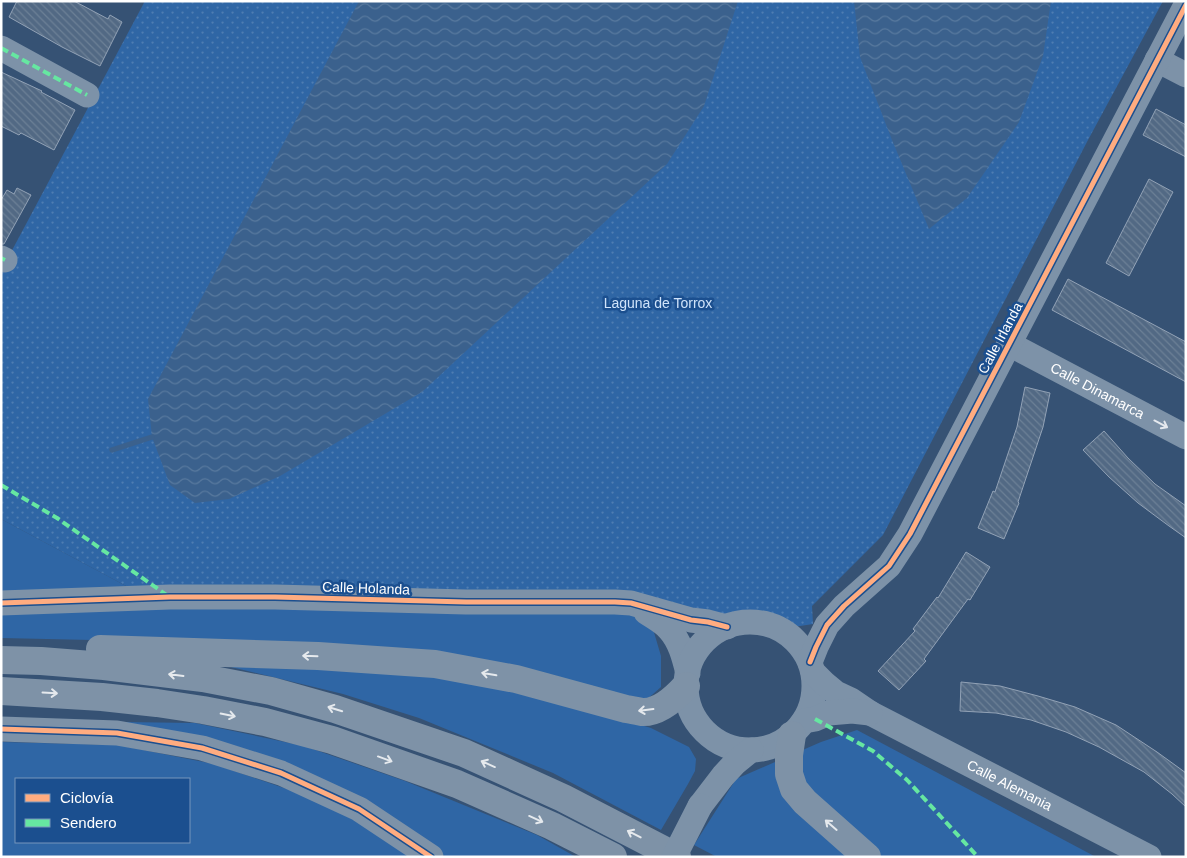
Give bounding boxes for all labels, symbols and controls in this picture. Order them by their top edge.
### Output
park label: Laguna de Torrox [604,295,712,311]
street label: Calle Irlanda [974,299,1026,376]
street label: Calle Dinamarca [1048,359,1147,422]
one-way arrow [1153,419,1168,429]
street label: Calle Holanda [322,578,410,598]
one-way arrow [302,651,318,661]
one-way arrow [481,668,497,678]
one-way arrow [168,670,184,680]
one-way arrow [42,689,58,698]
one-way arrow [327,704,343,714]
one-way arrow [639,705,655,715]
one-way arrow [220,711,236,720]
one-way arrow [377,754,393,764]
street label: Calle Alemania [965,757,1055,814]
one-way arrow [481,758,496,768]
legend [15,778,190,843]
text: Ciclovía [60,789,114,806]
text: Sendero [60,814,117,831]
one-way arrow [528,815,543,824]
one-way arrow [824,819,837,830]
one-way arrow [627,829,642,838]

